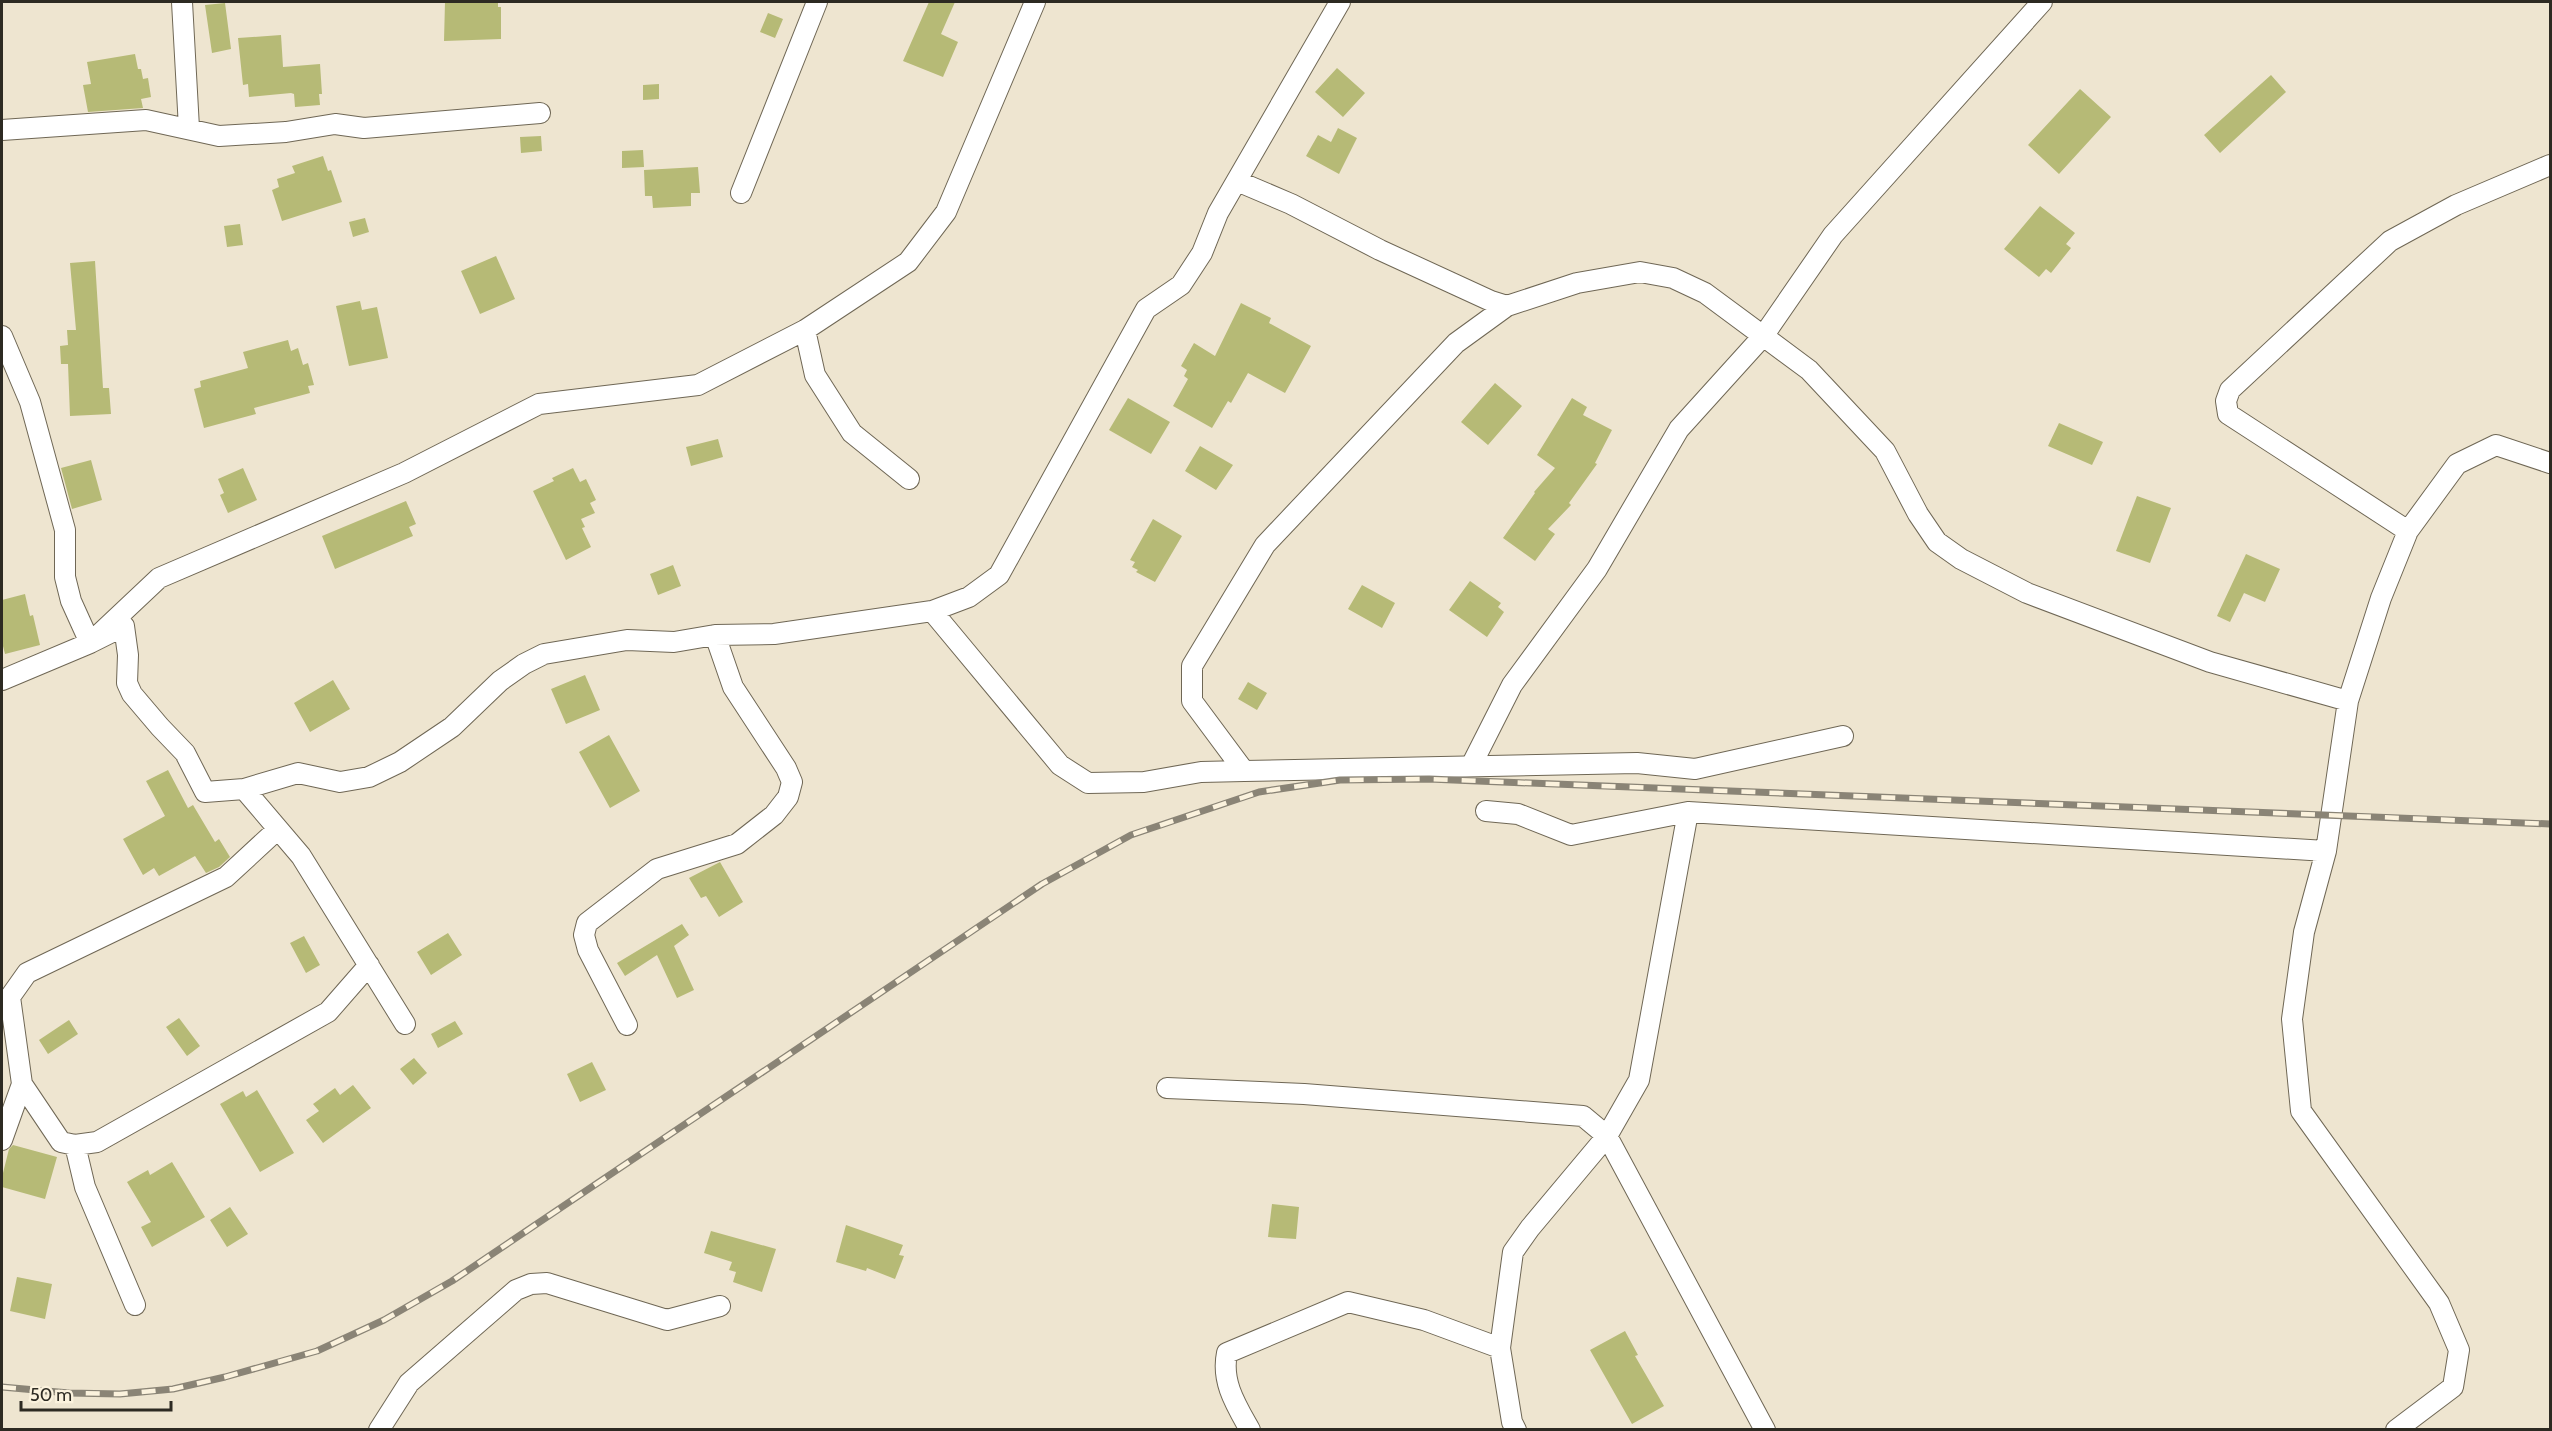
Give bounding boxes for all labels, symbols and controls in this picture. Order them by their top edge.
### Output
scale bar [21,1374,171,1412]
text: 50 m [30,1384,72,1406]

